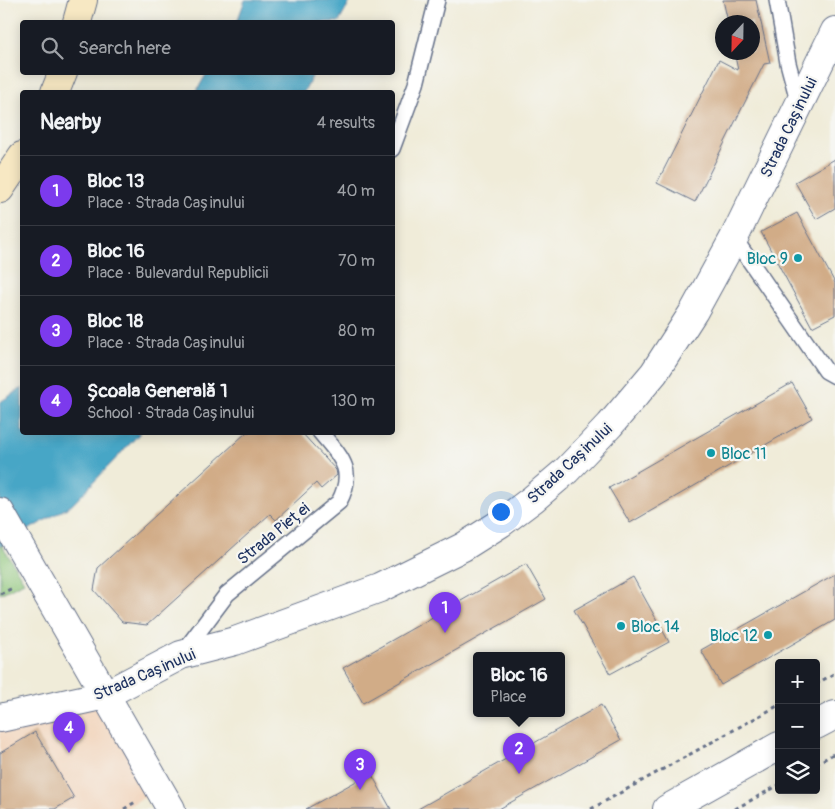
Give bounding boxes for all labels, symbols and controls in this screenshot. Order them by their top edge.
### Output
north arrow [715,15,760,60]
search box [20,20,395,75]
icon: search [38,34,66,62]
text: Search here [78,36,171,60]
street label: Strada Cașinului [756,74,822,181]
text: Nearby [40,109,101,136]
text: 4 results [317,113,375,133]
text: Bloc 13 [87,169,144,193]
text: 1 [53,181,59,201]
text: 40 m [337,181,375,201]
text: Place · Strada Cașinului [87,193,244,213]
text: Bloc 16 [87,239,145,263]
place label: Bloc 9 [747,249,788,269]
text: 2 [52,251,60,271]
text: 70 m [338,251,375,271]
marker: Bloc 9 [792,252,804,264]
text: Place · Bulevardul Republicii [87,263,268,283]
text: Bloc 18 [87,309,143,333]
text: 3 [52,321,60,341]
text: 80 m [338,321,375,341]
text: Place · Strada Cașinului [87,333,244,353]
text: Școala Generală 1 [87,379,228,403]
text: 4 [51,391,61,411]
text: 130 m [331,391,375,411]
text: School · Strada Cașinului [87,403,254,423]
street label: Strada Cașinului [523,419,617,508]
place label: Bloc 11 [721,444,767,464]
marker: Bloc 11 [705,447,717,459]
street label: Strada Pieței [233,498,314,569]
your location [488,499,514,525]
pin: 1 [429,592,461,633]
place label: Bloc 14 [631,617,680,637]
marker: Bloc 14 [615,620,627,632]
place label: Bloc 12 [710,626,758,646]
marker: Bloc 12 [762,629,774,641]
street label: Strada Cașinului [90,644,199,705]
popup [473,652,565,717]
map controls [775,659,820,794]
button: + [775,659,820,704]
text: Bloc 16 [490,663,548,687]
text: Place [490,687,526,707]
button: − [775,704,820,749]
pin: 4 [53,712,85,753]
pin: 2 [503,733,535,774]
pin: 3 [344,749,376,790]
button: layers [775,749,820,794]

